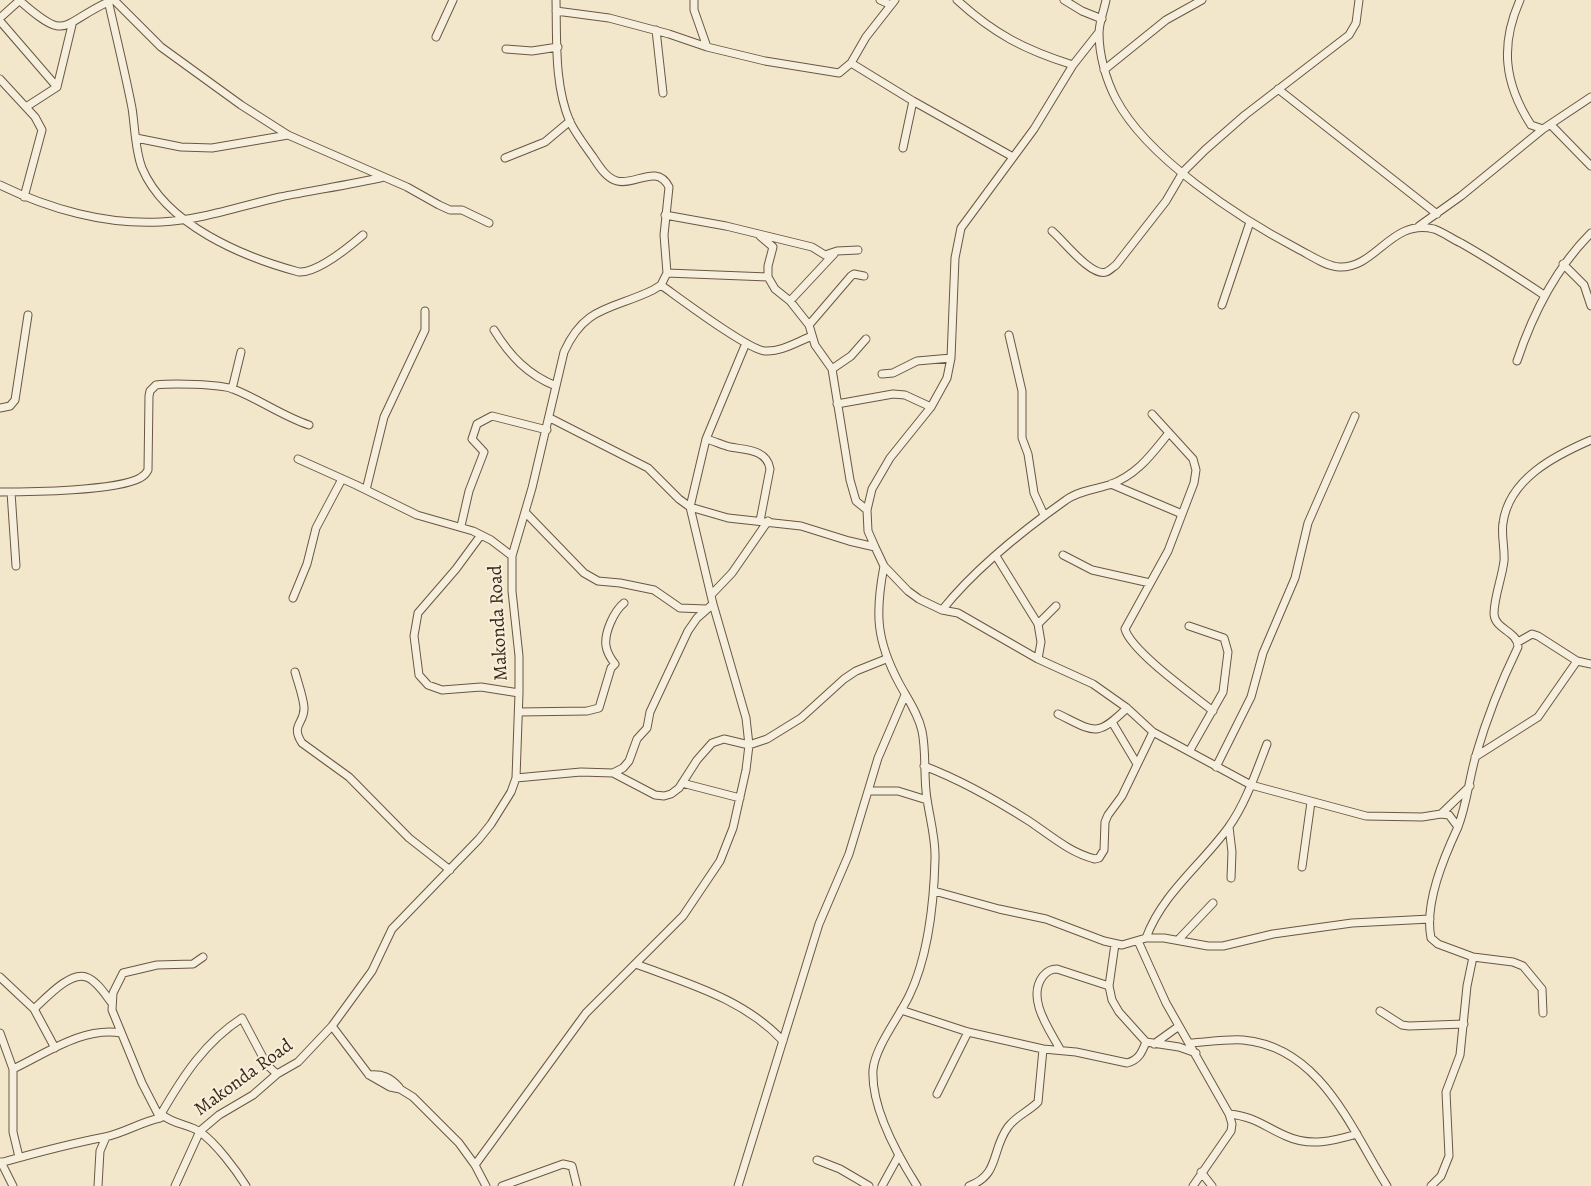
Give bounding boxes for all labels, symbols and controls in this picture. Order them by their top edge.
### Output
street label: Makonda Road [485,564,513,682]
street label: Makonda Road [190,1035,298,1121]

